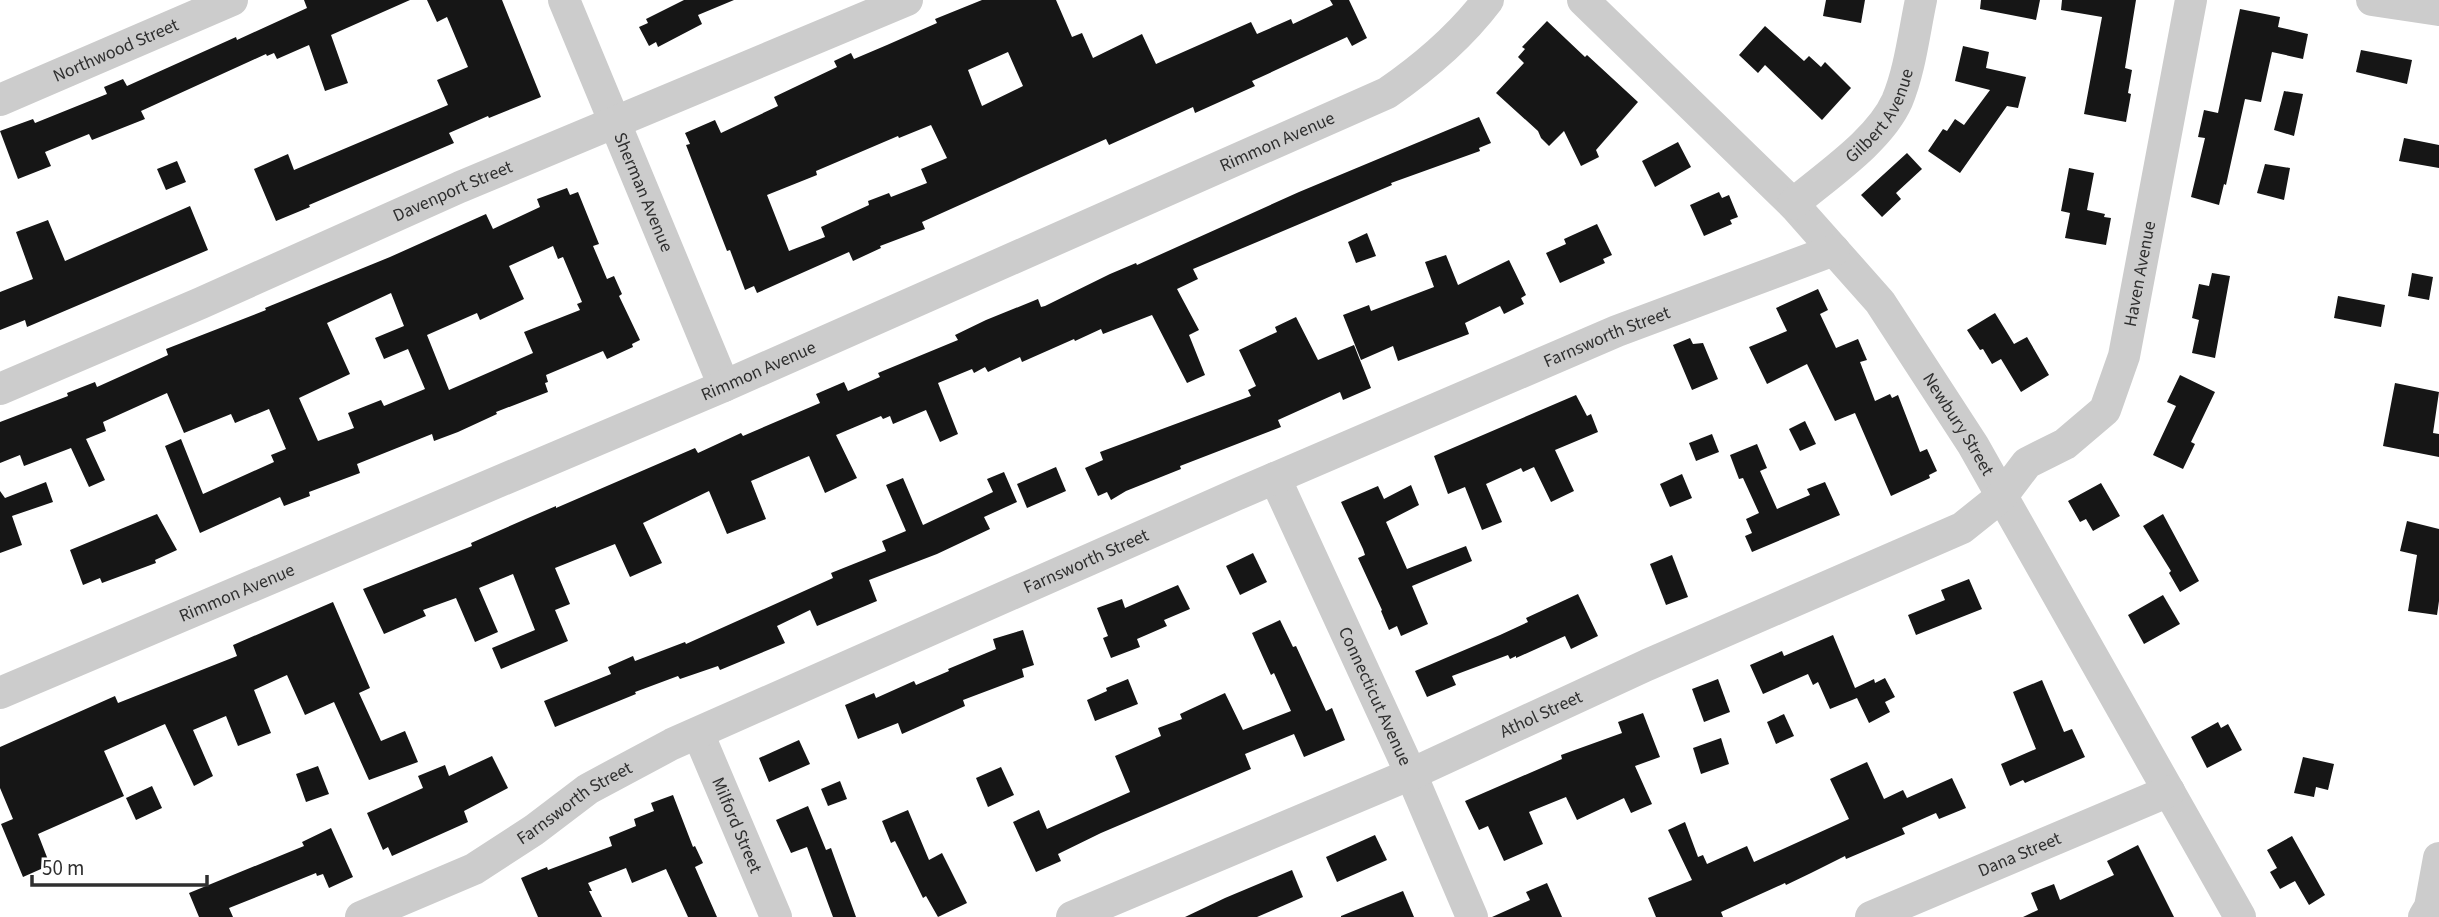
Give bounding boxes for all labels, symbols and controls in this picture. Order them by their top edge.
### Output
street label: Northwood Street [49,12,183,89]
street label: Gilbert Avenue [1840,66,1920,169]
street label: Rimmon Avenue [1216,106,1339,178]
street label: Sherman Avenue [607,129,679,256]
street label: Davenport Street [389,154,516,228]
street label: Haven Avenue [2118,219,2162,329]
street label: Farnsworth Street [1540,300,1674,374]
street label: Rimmon Avenue [697,335,820,407]
street label: Newbury Street [1916,368,2000,480]
street label: Farnsworth Street [1020,523,1153,600]
street label: Rimmon Avenue [175,558,299,629]
street label: Connecticut Avenue [1332,623,1418,770]
street label: Athol Street [1496,685,1587,744]
street label: Farnsworth Street [512,756,637,851]
street label: Milford Street [705,774,768,877]
street label: Dana Street [1974,826,2065,883]
scale bar [32,844,206,888]
text: 50 m [42,853,84,883]

